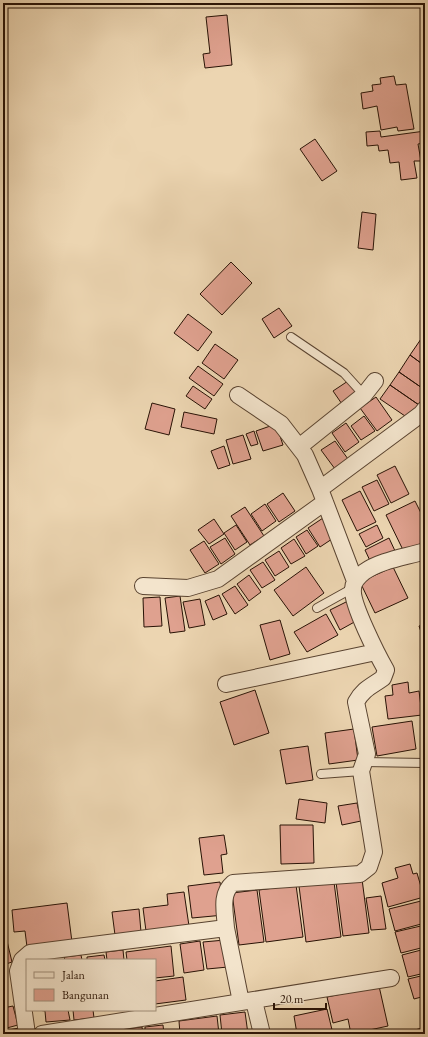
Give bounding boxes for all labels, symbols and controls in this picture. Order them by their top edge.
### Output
legend [26,959,156,1011]
text: Jalan [61,967,86,983]
scale bar [274,985,326,1011]
text: Bangunan [62,987,110,1003]
text: 20 m [280,991,304,1007]

